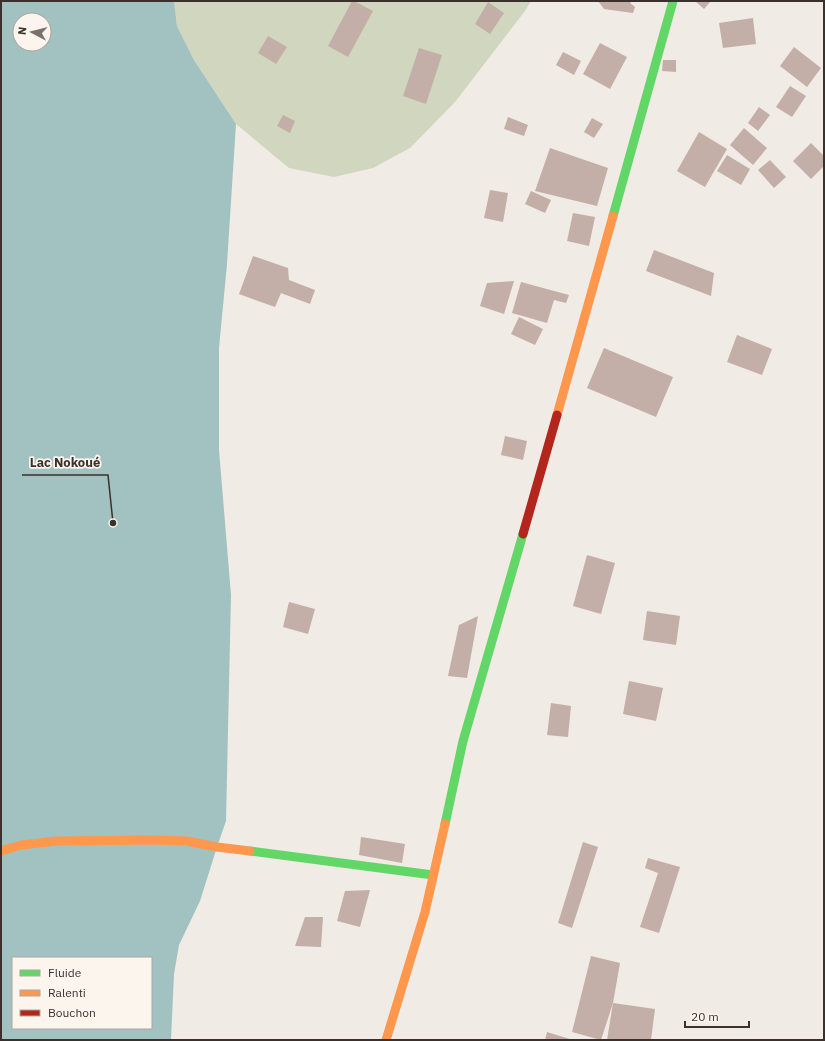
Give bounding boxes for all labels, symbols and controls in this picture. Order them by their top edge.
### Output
north arrow [12,12,52,52]
text: N [15,26,30,36]
callout: Lac Nokoué [22,450,108,475]
text: Lac Nokoué [30,454,100,471]
legend [12,957,152,1029]
text: Fluide [48,965,82,980]
text: Ralenti [48,985,86,1000]
scale bar [685,1003,749,1029]
text: Bouchon [48,1005,96,1020]
text: 20 m [691,1009,719,1024]

